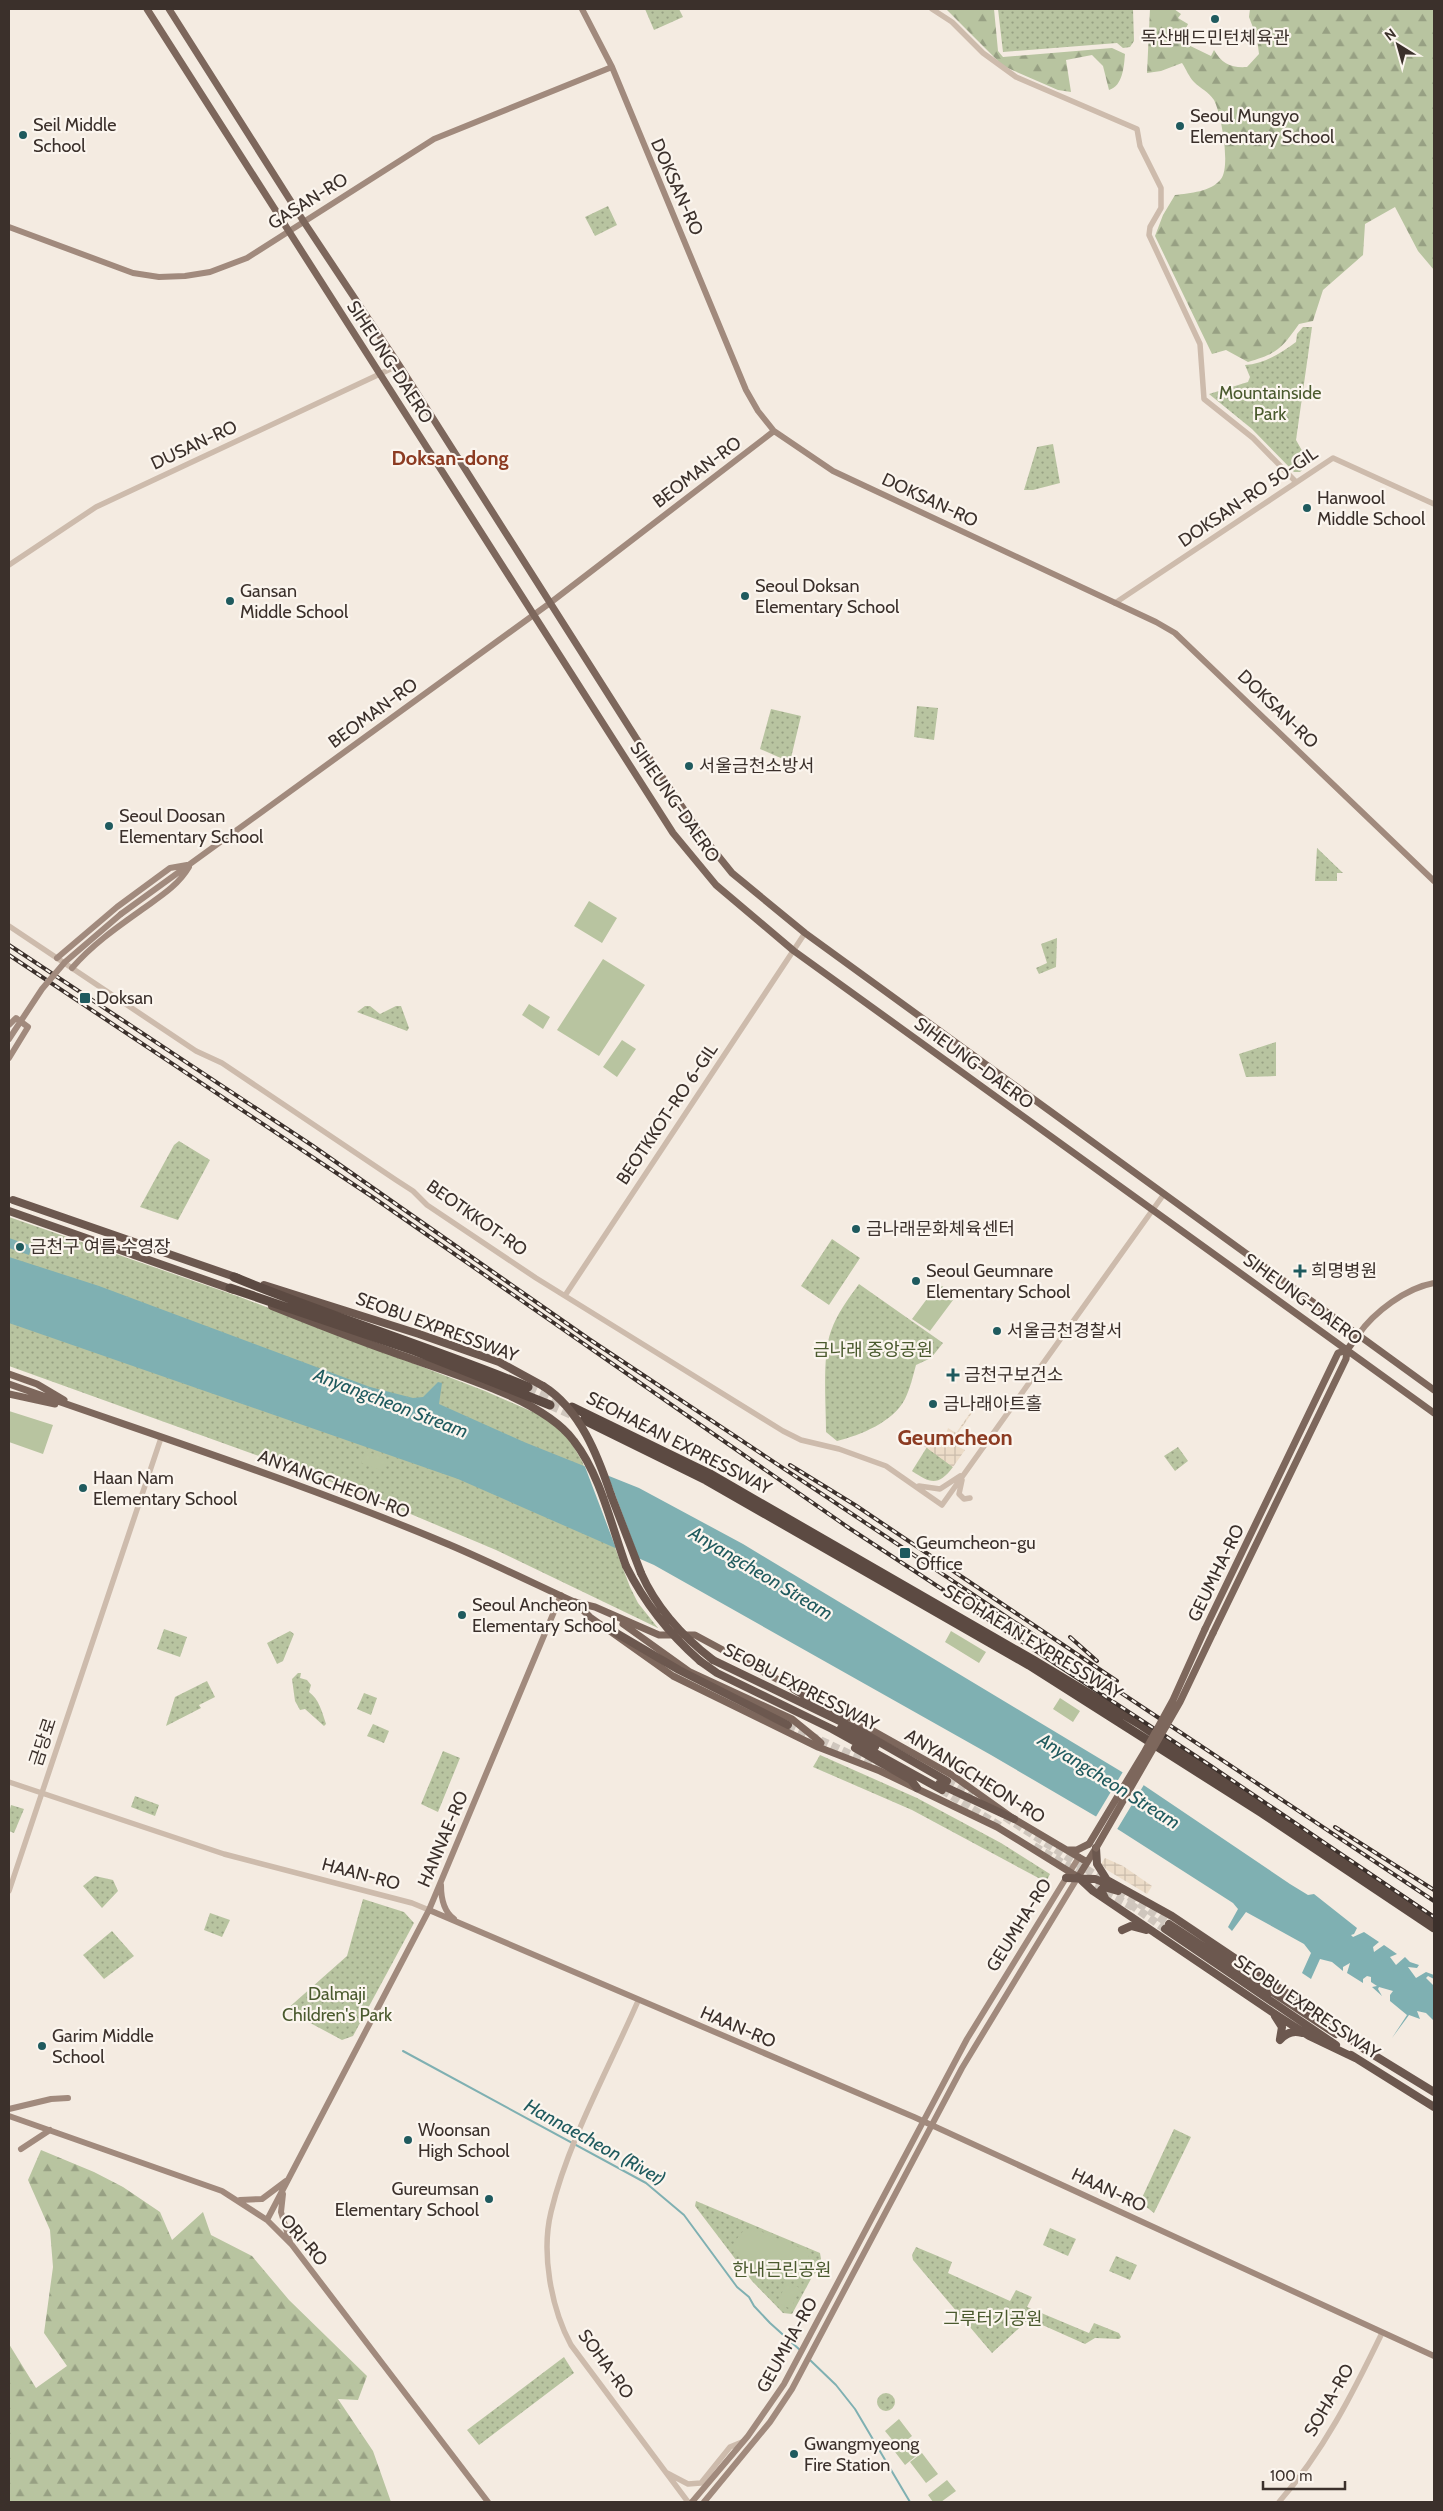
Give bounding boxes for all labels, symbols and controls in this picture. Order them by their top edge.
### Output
marker: 독산배드민턴체육관 [1209,13,1221,25]
north arrow [1373,20,1423,70]
text: N [1381,24,1400,45]
place label: 독산배드민턴체육관 [1140,27,1290,49]
place label: Seoul Mungyo Elementary School [1190,105,1335,148]
place label: Seil Middle School [33,114,116,157]
marker: Seoul Mungyo Elementary School [1174,120,1186,132]
marker: Seil Middle School [17,129,29,141]
street label: DOKSAN-RO [646,135,708,239]
street label: GASAN-RO [264,168,352,234]
street label: SIHEUNG-DAERO [342,297,438,428]
park label: Mountainside Park [1219,382,1321,425]
street label: DUSAN-RO [147,415,241,475]
street label: BEOMAN-RO [648,432,746,512]
street label: DOKSAN-RO 50-GIL [1174,442,1322,552]
district label: Doksan-dong [391,446,509,470]
street label: DOKSAN-RO [878,468,982,532]
place label: Hanwool Middle School [1317,487,1426,530]
marker: Hanwool Middle School [1301,502,1313,514]
place label: Seoul Doksan Elementary School [755,575,900,618]
place label: Gansan Middle School [240,580,349,623]
marker: Seoul Doksan Elementary School [739,590,751,602]
marker: Gansan Middle School [224,595,236,607]
street label: DOKSAN-RO [1233,665,1323,753]
street label: BEOMAN-RO [324,673,422,753]
street label: SIHEUNG-DAERO [625,738,725,867]
place label: 서울금천소방서 [699,755,815,777]
marker: 서울금천소방서 [683,760,695,772]
place label: Seoul Doosan Elementary School [119,805,264,848]
marker: Seoul Doosan Elementary School [103,820,115,832]
place label: Doksan [96,987,153,1009]
marker: Doksan [78,991,92,1005]
street label: SIHEUNG-DAERO [910,1012,1038,1114]
street label: BEOTKKOT-RO 6-GIL [612,1039,722,1189]
street label: BEOTKKOT-RO [422,1175,532,1261]
place label: 금나래문화체육센터 [866,1218,1015,1240]
marker: 금나래문화체육센터 [850,1223,862,1235]
place label: 금천구 여름 수영장 [30,1236,171,1258]
marker: 금천구 여름 수영장 [14,1241,26,1253]
street label: SIHEUNG-DAERO [1239,1248,1367,1350]
place label: Seoul Geumnare Elementary School [926,1260,1071,1303]
place label: 희명병원 [1311,1260,1377,1282]
marker: 희명병원 [1293,1264,1307,1278]
marker: Seoul Geumnare Elementary School [910,1275,922,1287]
street label: SEOBU EXPRESSWAY [353,1287,522,1367]
place label: 서울금천경찰서 [1007,1320,1123,1342]
marker: 서울금천경찰서 [991,1325,1003,1337]
park label: 금나래 중앙공원 [813,1339,933,1361]
water label: Anyangcheon Stream [310,1363,471,1443]
place label: 금천구보건소 [964,1364,1063,1386]
marker: 금천구보건소 [946,1368,960,1382]
street label: SEOHAEAN EXPRESSWAY [583,1387,776,1500]
place label: 금나래아트홀 [943,1393,1042,1415]
marker: 금나래아트홀 [927,1398,939,1410]
district label: Geumcheon [897,1424,1013,1451]
street label: ANYANGCHEON-RO [255,1445,413,1523]
place label: Haan Nam Elementary School [93,1467,238,1510]
marker: Haan Nam Elementary School [77,1482,89,1494]
water label: Anyangcheon Stream [684,1521,837,1625]
street label: GEUMHA-RO [1183,1521,1249,1625]
place label: Geumcheon-gu Office [916,1532,1036,1575]
marker: Geumcheon-gu Office [898,1546,912,1560]
street label: SEOHAEAN EXPRESSWAY [939,1580,1127,1705]
place label: Seoul Ancheon Elementary School [472,1594,617,1637]
marker: Seoul Ancheon Elementary School [456,1609,468,1621]
street label: SEOBU EXPRESSWAY [720,1638,883,1736]
street label: 금당로 [25,1715,61,1769]
street label: ANYANGCHEON-RO [901,1724,1049,1828]
water label: Anyangcheon Stream [1033,1727,1184,1834]
street label: HANNAE-RO [413,1787,473,1890]
street label: HAAN-RO [320,1853,403,1895]
street label: GEUMHA-RO [982,1874,1056,1976]
street label: SEOBU EXPRESSWAY [1230,1950,1385,2064]
park label: Dalmaji Children's Park [282,1983,393,2026]
street label: HAAN-RO [697,2001,779,2053]
place label: Garim Middle School [52,2025,154,2068]
marker: Garim Middle School [36,2040,48,2052]
water label: Hannaecheon (River) [520,2094,670,2190]
place label: Woonsan High School [418,2119,510,2162]
marker: Woonsan High School [402,2134,414,2146]
street label: HAAN-RO [1068,2163,1150,2217]
place label: Gureumsan Elementary School [335,2178,480,2221]
marker: Gureumsan Elementary School [483,2193,495,2205]
street label: ORI-RO [275,2210,333,2271]
park label: 한내근린공원 [732,2259,832,2281]
street label: GEUMHA-RO [752,2293,822,2397]
park label: 그루터기공원 [943,2308,1043,2330]
street label: SOHA-RO [573,2325,639,2403]
street label: SOHA-RO [1299,2360,1359,2440]
place label: Gwangmyeong Fire Station [804,2433,920,2476]
marker: Gwangmyeong Fire Station [788,2448,800,2460]
scale bar [1263,2458,1346,2490]
text: 100 m [1270,2467,1312,2485]

